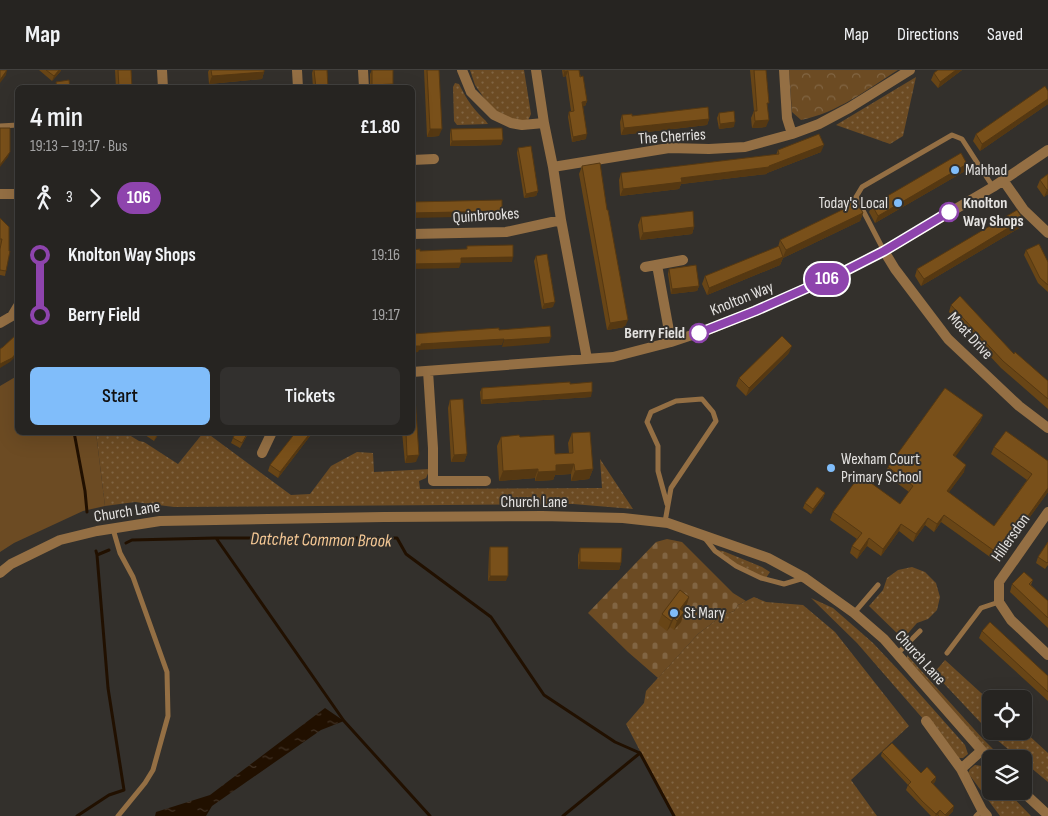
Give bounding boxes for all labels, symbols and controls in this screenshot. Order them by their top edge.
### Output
text: Map [25,20,60,49]
text: Map [844,24,869,45]
text: Directions [897,24,959,45]
text: Saved [987,24,1023,45]
text: 4 min [30,101,83,134]
text: £1.80 [360,116,400,139]
street label: The Cherries [638,125,707,149]
text: 19:13 – 19:17 · Bus [30,137,128,156]
place label: Mahhad [965,161,1007,180]
marker: Mahhad [949,164,961,176]
icon: walk [30,184,58,212]
icon: forward [81,184,109,212]
text: 106 [127,187,151,208]
text: 3 [66,188,73,207]
place label: Today's Local [819,194,888,213]
place label: Knolton Way Shops [963,194,1024,231]
marker: Today's Local [892,197,904,209]
marker: Knolton Way Shops [939,202,959,222]
street label: Quinbrookes [452,204,520,228]
text: Knolton Way Shops [68,244,196,267]
text: 19:16 [372,246,400,265]
line badge: 106 [798,263,856,295]
text: 106 [815,268,839,289]
street label: Knolton Way [708,278,776,320]
text: Berry Field [68,304,140,327]
text: 19:17 [372,306,400,325]
street label: Moat Drive [943,308,997,364]
marker: Berry Field [689,323,709,343]
place label: Berry Field [624,324,685,343]
button: Start [30,367,210,425]
button: Tickets [220,367,400,425]
place label: Wexham Court Primary School [841,450,922,487]
marker: Wexham Court Primary School [825,462,837,474]
street label: Church Lane [501,493,567,512]
street label: Church Lane [93,497,161,527]
street label: Hillersdon [988,511,1034,565]
water label: Datchet Common Brook [250,528,393,552]
place label: St Mary [684,604,725,623]
marker: St Mary [668,607,680,619]
street label: Church Lane [891,627,949,689]
map controls [982,690,1032,800]
button: locate [982,690,1032,740]
button: layers [982,750,1032,800]

